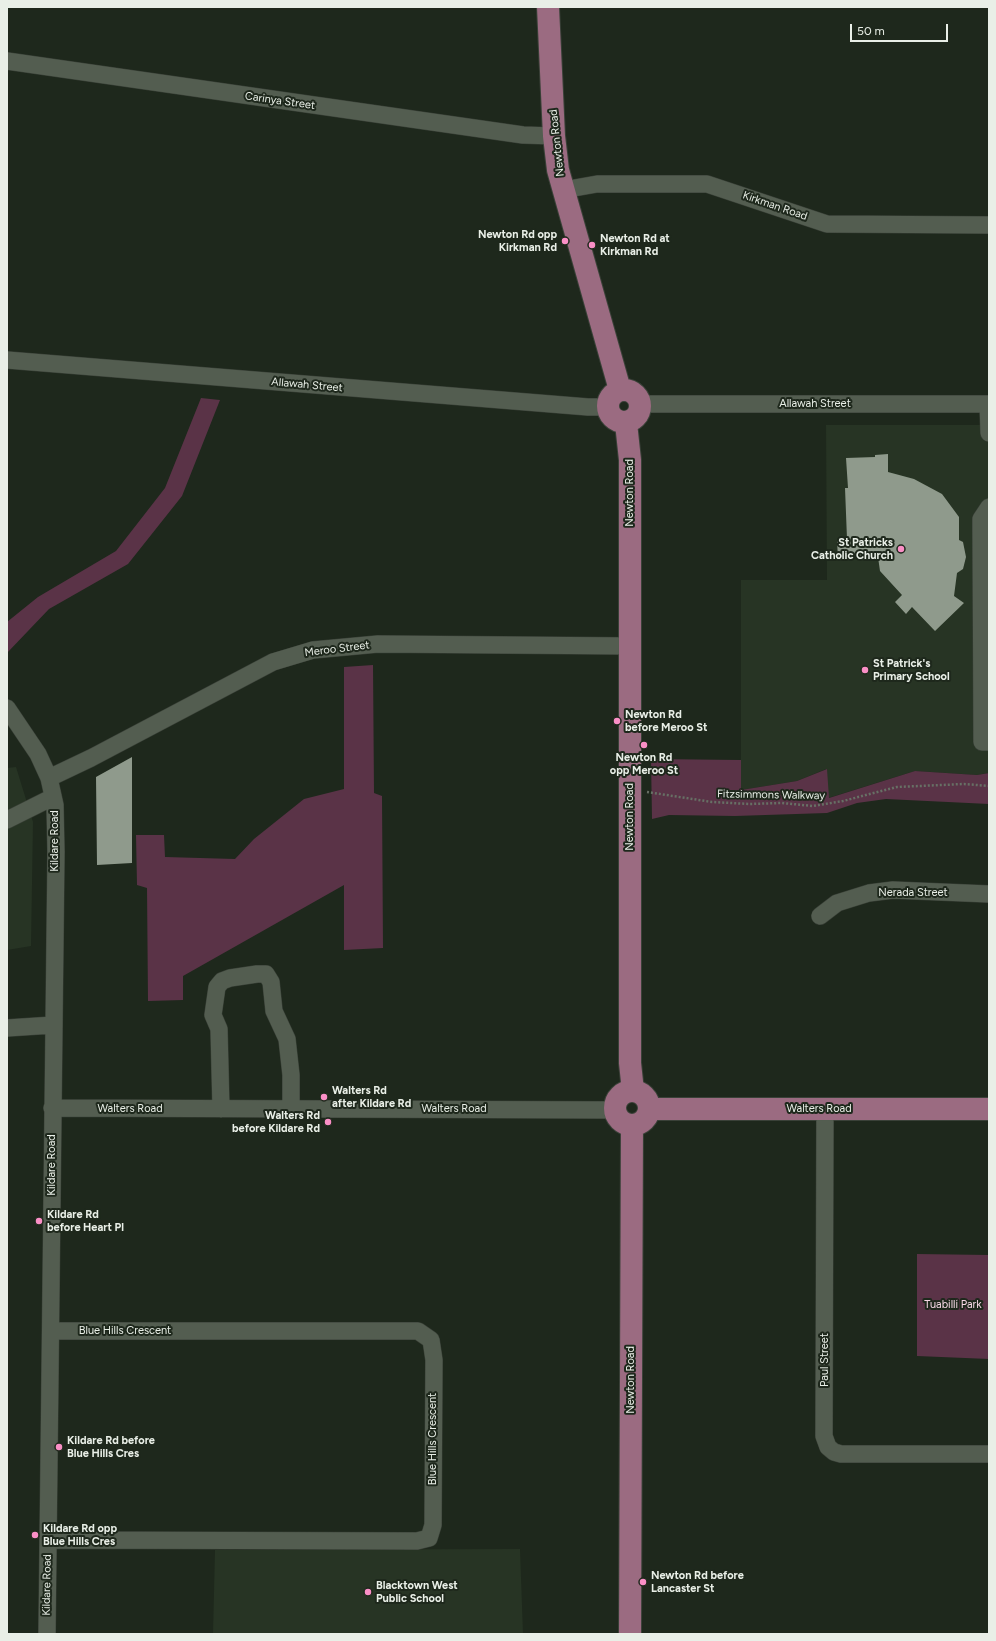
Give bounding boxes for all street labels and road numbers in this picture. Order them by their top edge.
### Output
street label: Carinya Street [244,90,316,112]
street label: Newton Road [547,109,567,177]
street label: Kirkman Road [741,189,809,223]
street label: Allawah Street [271,375,343,395]
street label: Allawah Street [779,397,851,411]
street label: Newton Road [623,459,637,527]
street label: Meroo Street [304,638,370,660]
street label: Newton Road [623,783,637,851]
street label: Fitzsimmons Walkway [717,787,825,803]
street label: Kildare Road [48,810,62,872]
street label: Nerada Street [878,886,948,900]
street label: Walters Road [97,1102,163,1116]
street label: Walters Road [421,1102,487,1116]
street label: Walters Road [786,1102,852,1116]
street label: Kildare Road [45,1134,59,1196]
street label: Blue Hills Crescent [79,1324,171,1338]
street label: Paul Street [818,1333,832,1387]
street label: Newton Road [624,1346,638,1414]
street label: Blue Hills Crescent [426,1393,440,1485]
street label: Kildare Road [40,1554,54,1616]

